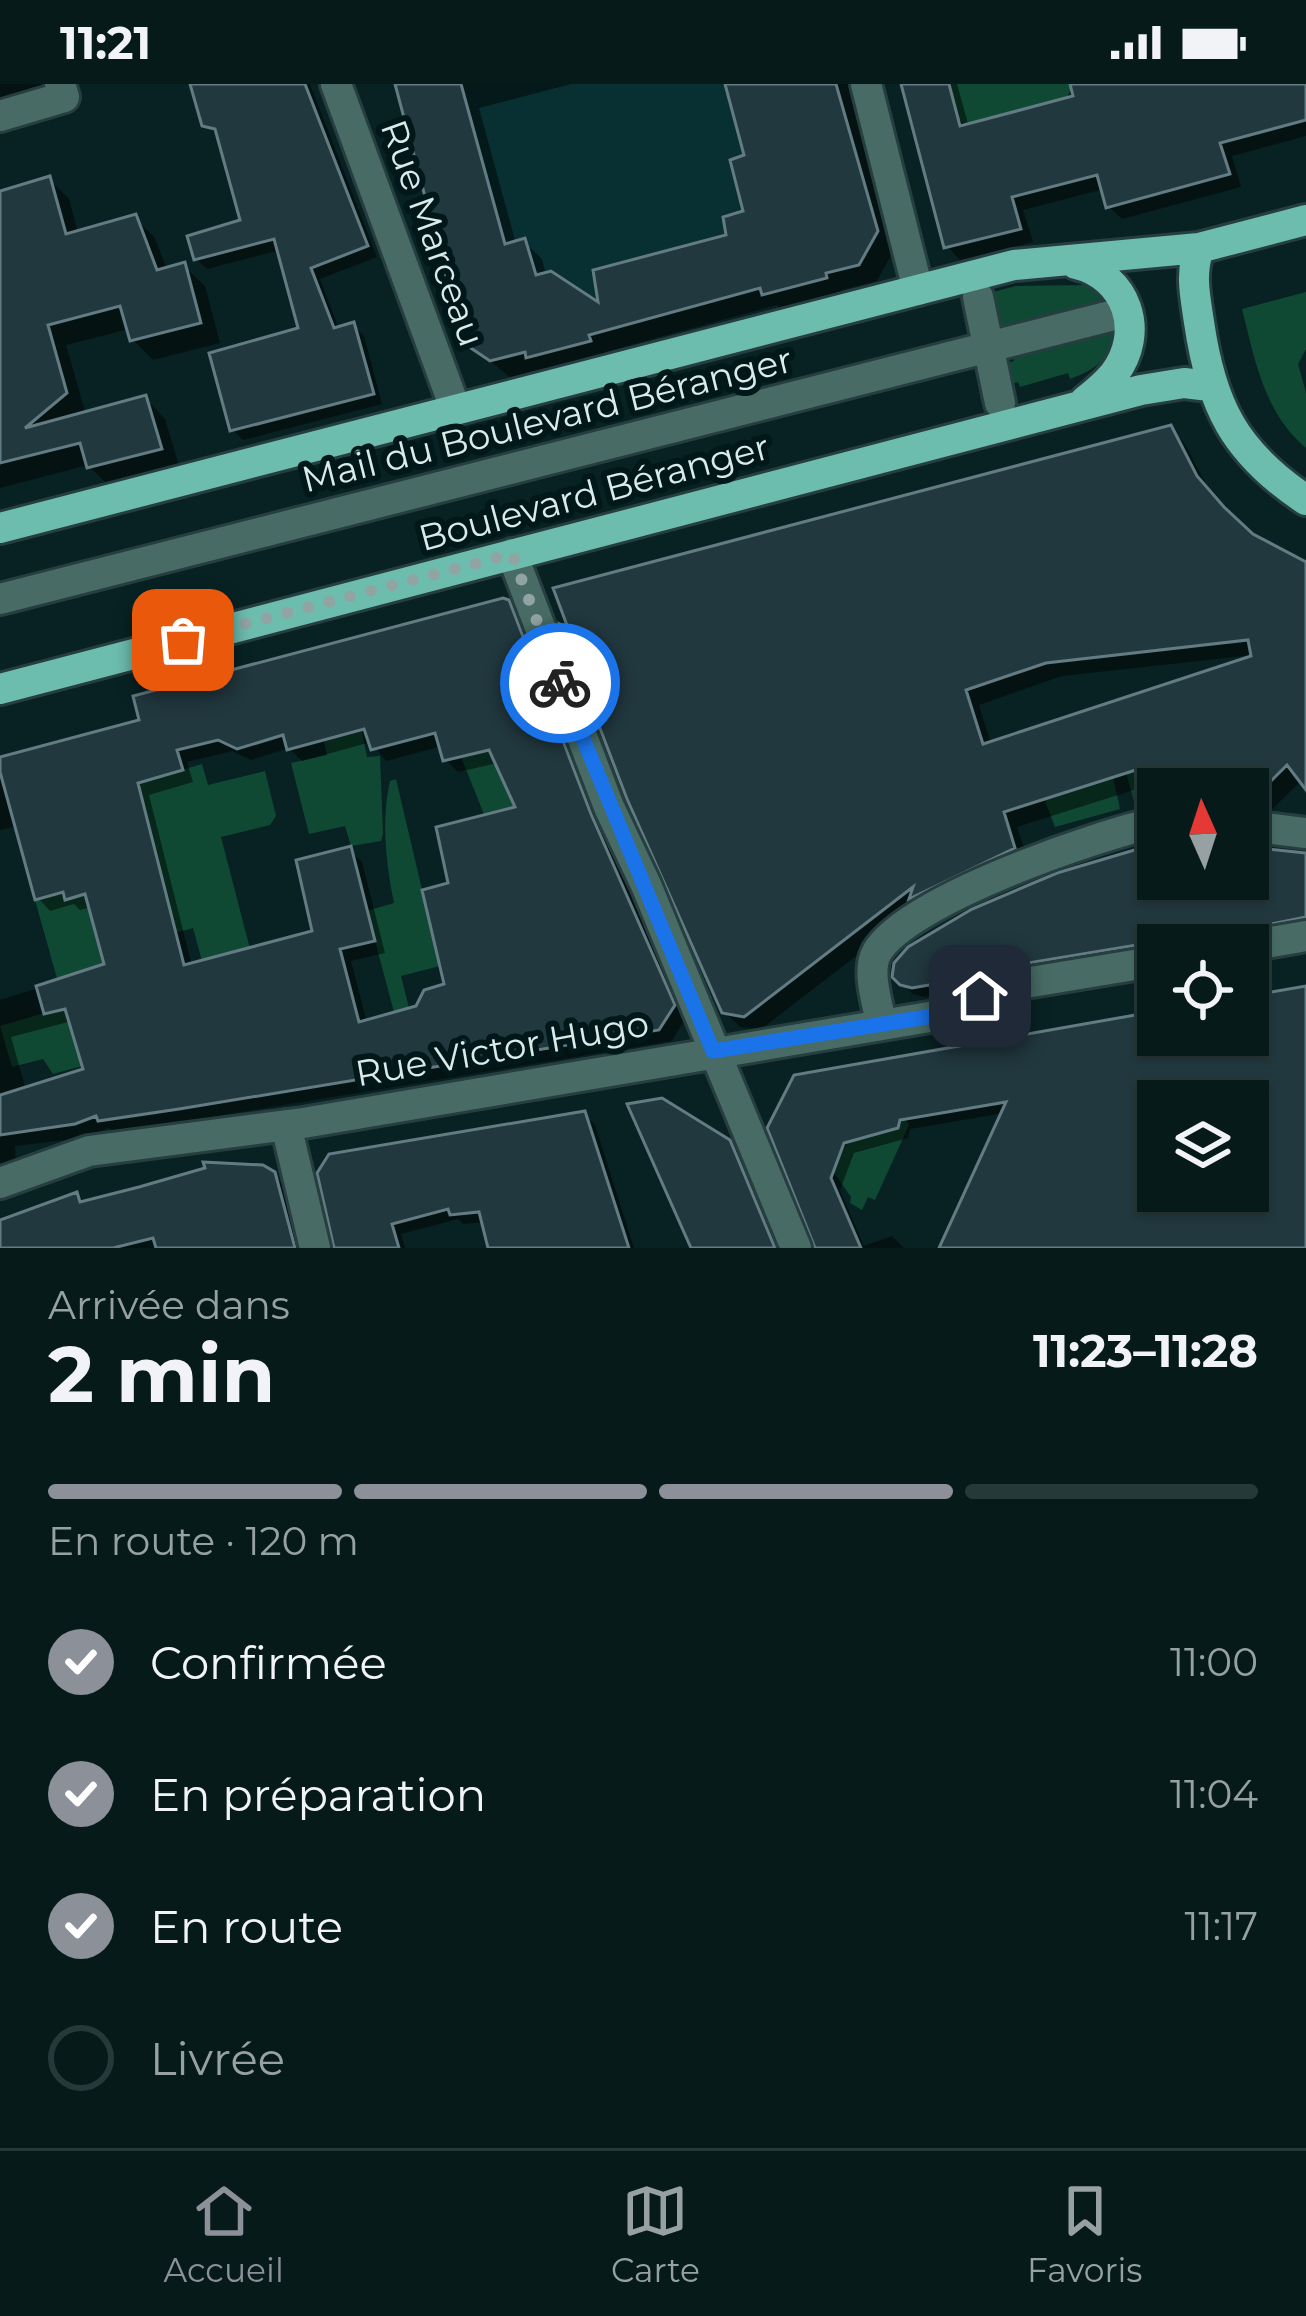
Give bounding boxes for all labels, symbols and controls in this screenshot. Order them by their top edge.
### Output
text: 11:21 [60,15,151,70]
street label: Rue Marceau [372,114,494,352]
street label: Mail du Boulevard Béranger [297,337,797,501]
street label: Boulevard Béranger [414,424,774,560]
pin [132,589,234,691]
icon: bag [150,607,216,673]
courier [500,623,620,743]
icon: bike [527,650,593,716]
north arrow [1137,768,1269,900]
map controls [1137,768,1269,1212]
button: locate [1137,924,1269,1056]
pin [929,945,1031,1047]
icon: home [947,963,1013,1029]
street label: Rue Victor Hugo [352,1001,652,1095]
button: layers [1137,1080,1269,1212]
text: Arrivée dans [48,1281,290,1329]
text: 11:23–11:28 [1033,1323,1258,1378]
text: 2 min [48,1326,275,1422]
text: En route · 120 m [48,1517,359,1565]
icon: check [48,1629,114,1695]
text: Confirmée [150,1635,387,1690]
text: 11:00 [1170,1638,1258,1686]
icon: check [48,1761,114,1827]
text: En préparation [150,1767,486,1822]
text: 11:04 [1170,1770,1258,1818]
icon: check [48,1893,114,1959]
text: En route [150,1899,343,1954]
text: 11:17 [1185,1902,1258,1950]
text: Livrée [150,2031,285,2086]
tab: Accueil [164,2178,284,2290]
tab: Carte [611,2178,700,2290]
tab: Favoris [1027,2178,1142,2290]

